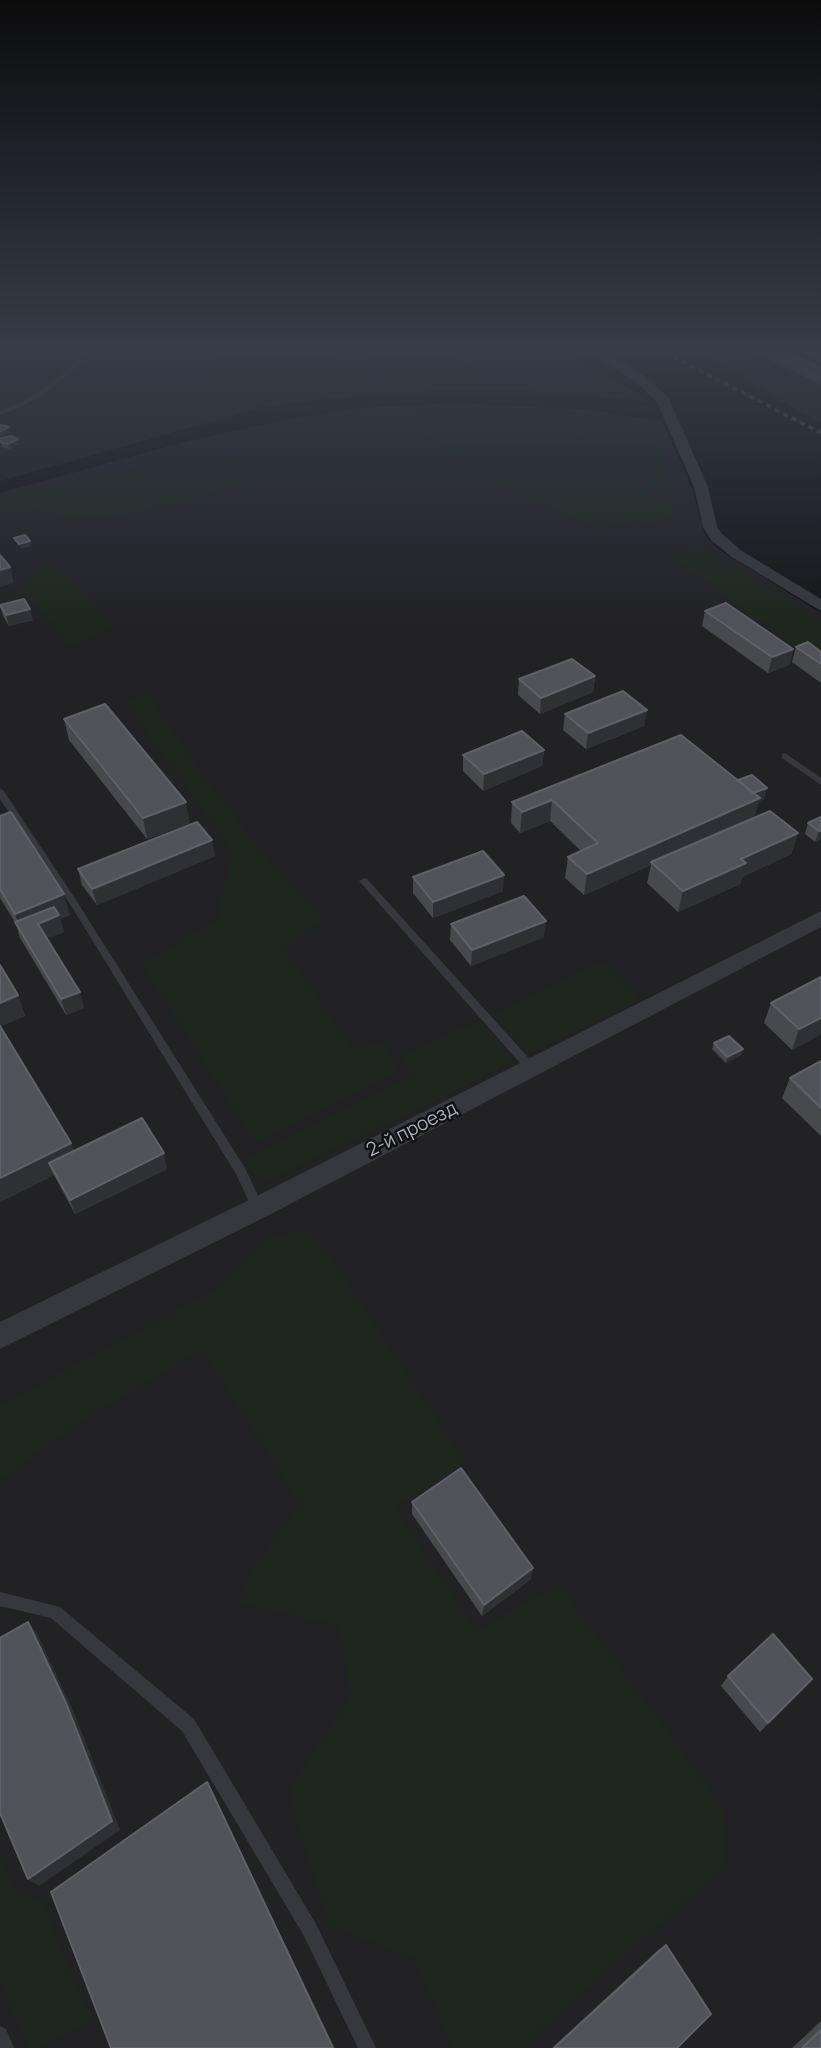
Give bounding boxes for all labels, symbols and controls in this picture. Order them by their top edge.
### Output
street label: 2-й проезд [363,1097,461,1163]

